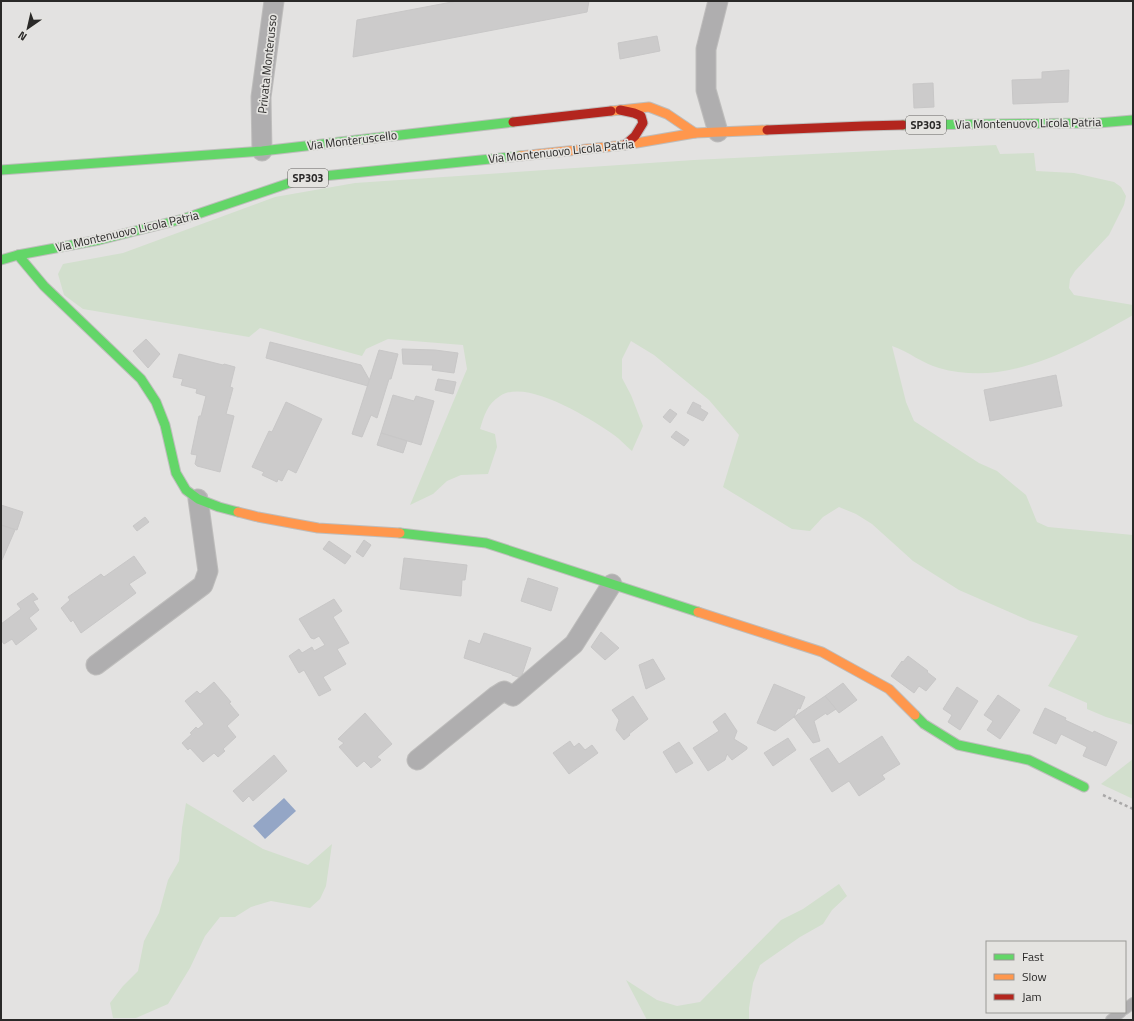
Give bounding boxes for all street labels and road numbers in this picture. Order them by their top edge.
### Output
street label: Privata Monterusso [252,14,282,114]
street label: Via Montenuovo Licola Patria [955,112,1101,134]
road number: SP303 [906,116,946,134]
street label: Via Monteruscello [306,125,398,155]
street label: Via Montenuovo Licola Patria [487,134,635,168]
road number: SP303 [288,169,328,187]
street label: Via Montenuovo Licola Patria [54,205,200,257]

